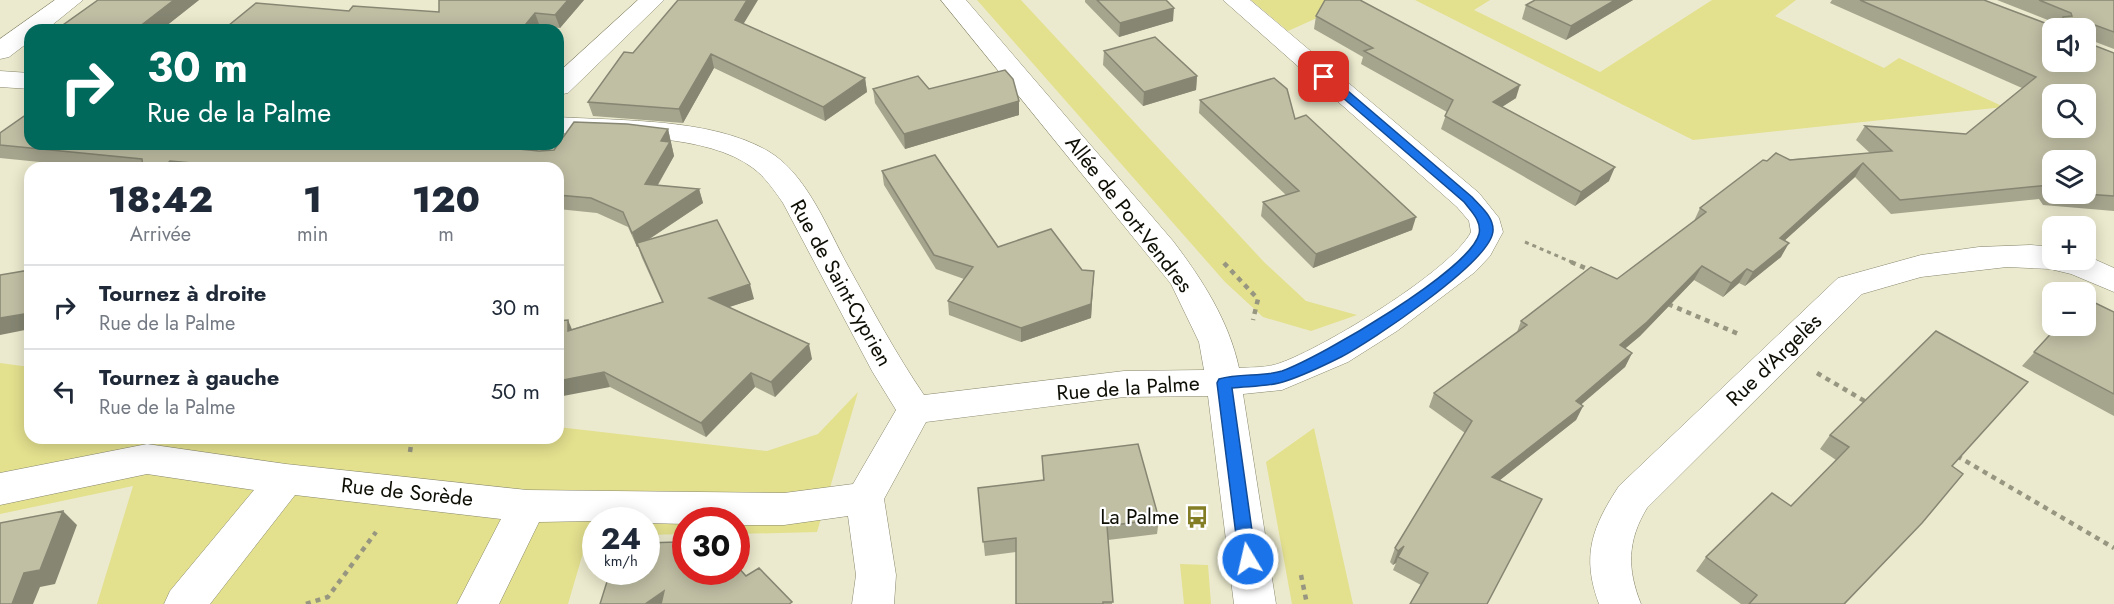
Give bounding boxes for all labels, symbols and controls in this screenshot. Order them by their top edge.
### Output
map controls [2042,18,2096,336]
button: sound [2042,18,2096,72]
text: 30 m [147,37,248,98]
icon: right [48,48,126,126]
pin [1298,51,1349,102]
icon: arrive [1307,60,1340,93]
button: search [2042,84,2096,138]
text: Rue de la Palme [147,93,331,132]
street label: Allée de Port-Vendres [1058,129,1200,299]
button: layers [2042,150,2096,204]
text: 18:42 [108,173,213,225]
text: 1 [303,173,322,225]
text: 120 [412,173,480,225]
street label: Rue de Saint-Cyprien [783,194,899,372]
button: + [2042,216,2096,270]
text: Arrivée [130,220,191,249]
text: min [297,220,328,249]
text: m [438,220,454,249]
text: Tournez à droite [99,277,266,309]
button: − [2042,282,2096,336]
icon: right [48,291,81,324]
text: 30 m [491,291,540,323]
street label: Rue d'Argelès [1720,307,1828,413]
text: Rue de la Palme [99,309,235,338]
text: Tournez à gauche [99,361,279,393]
street label: Rue de la Palme [1056,368,1201,408]
icon: left [48,375,81,408]
text: 50 m [491,375,540,407]
text: Rue de la Palme [99,393,235,422]
street label: Rue de Sorède [340,470,475,514]
place label: La Palme [1100,502,1179,532]
bus stop icon: La Palme [1184,504,1210,530]
speed limit sign: 30 [672,507,750,585]
text: 24 [601,517,641,560]
position arrow [1216,527,1280,591]
text: km/h [604,550,638,572]

